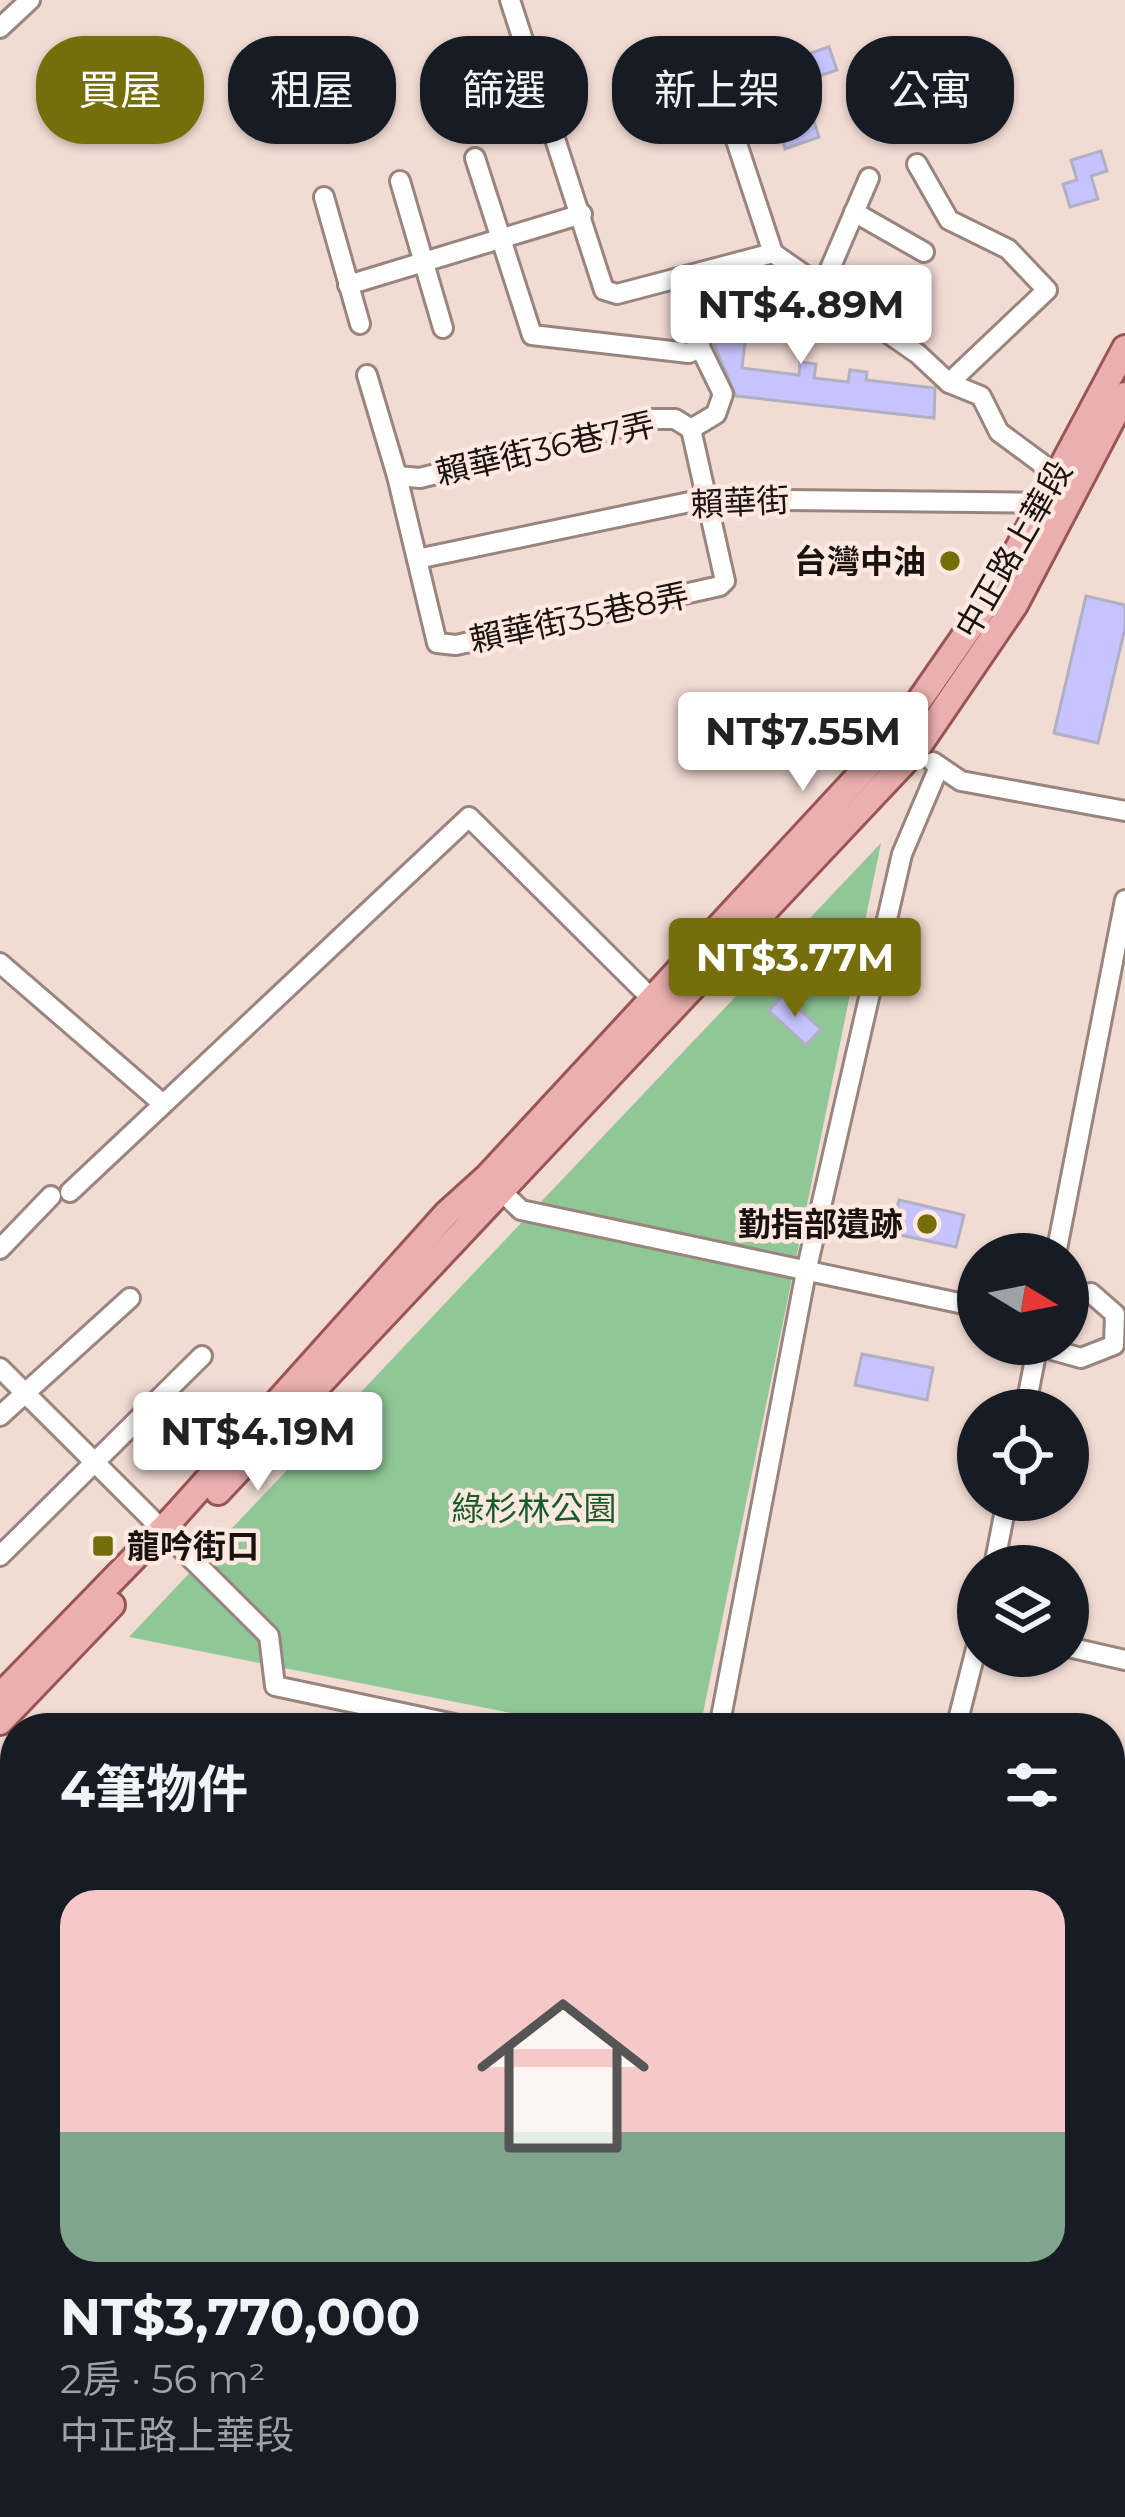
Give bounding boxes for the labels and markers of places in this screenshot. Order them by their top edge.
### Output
pin: NT$4.89M [677,265,925,367]
place label: 台灣中油 [794,541,926,581]
marker: 台灣中油 [937,548,963,574]
pin: NT$7.55M [679,692,927,794]
pin: NT$3.77M [671,918,919,1020]
place label: 勤指部遺跡 [738,1204,903,1244]
marker: 勤指部遺跡 [914,1211,940,1237]
pin: NT$4.19M [134,1392,382,1494]
place label: 龍吟街口 [127,1526,259,1566]
marker: 龍吟街口 [90,1533,116,1559]

